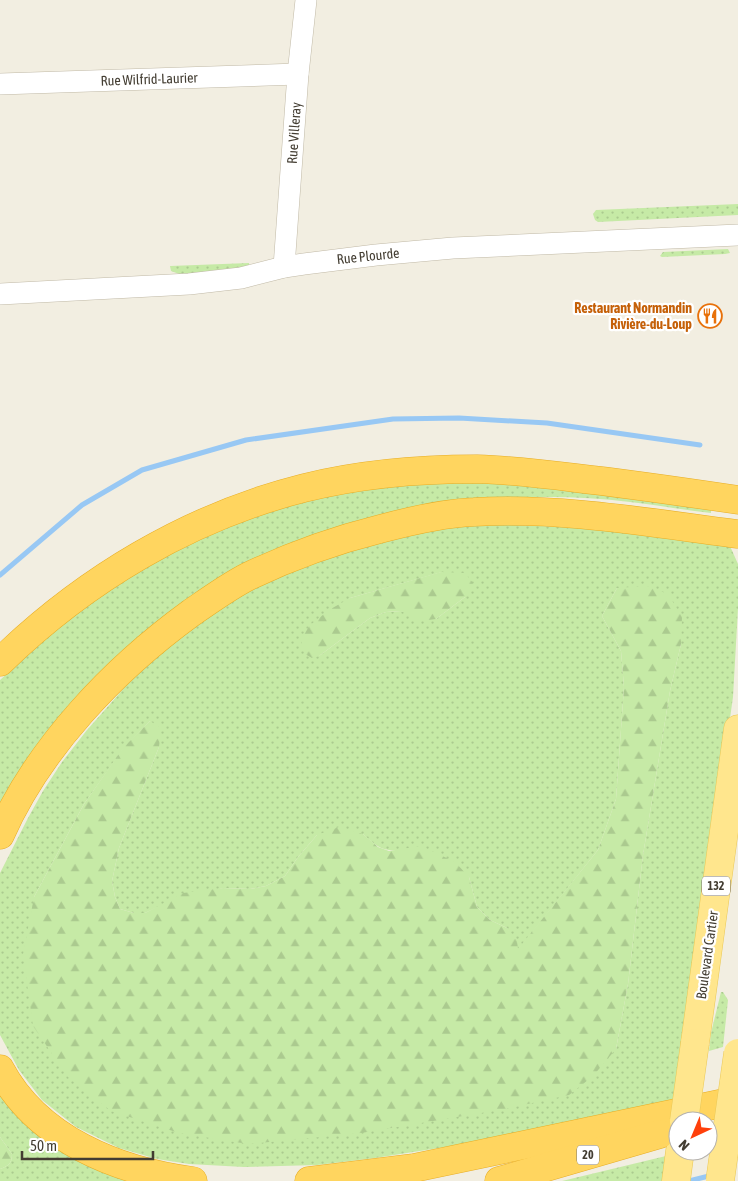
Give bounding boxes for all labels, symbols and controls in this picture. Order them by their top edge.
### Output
street label: Rue Wilfrid-Laurier [100,69,199,89]
street label: Rue Villeray [284,101,304,164]
street label: Rue Plourde [336,245,400,267]
place label: Restaurant Normandin Rivière-du-Loup [574,300,692,332]
restaurant icon: Restaurant Normandin Rivière-du-Loup [697,303,723,329]
road number: 132 [702,876,730,896]
street label: Boulevard Cartier [693,909,721,1000]
north arrow [668,1111,718,1161]
scale bar [22,1128,154,1160]
text: 50 m [30,1137,57,1154]
text: N [675,1137,692,1154]
road number: 20 [577,1146,599,1164]

